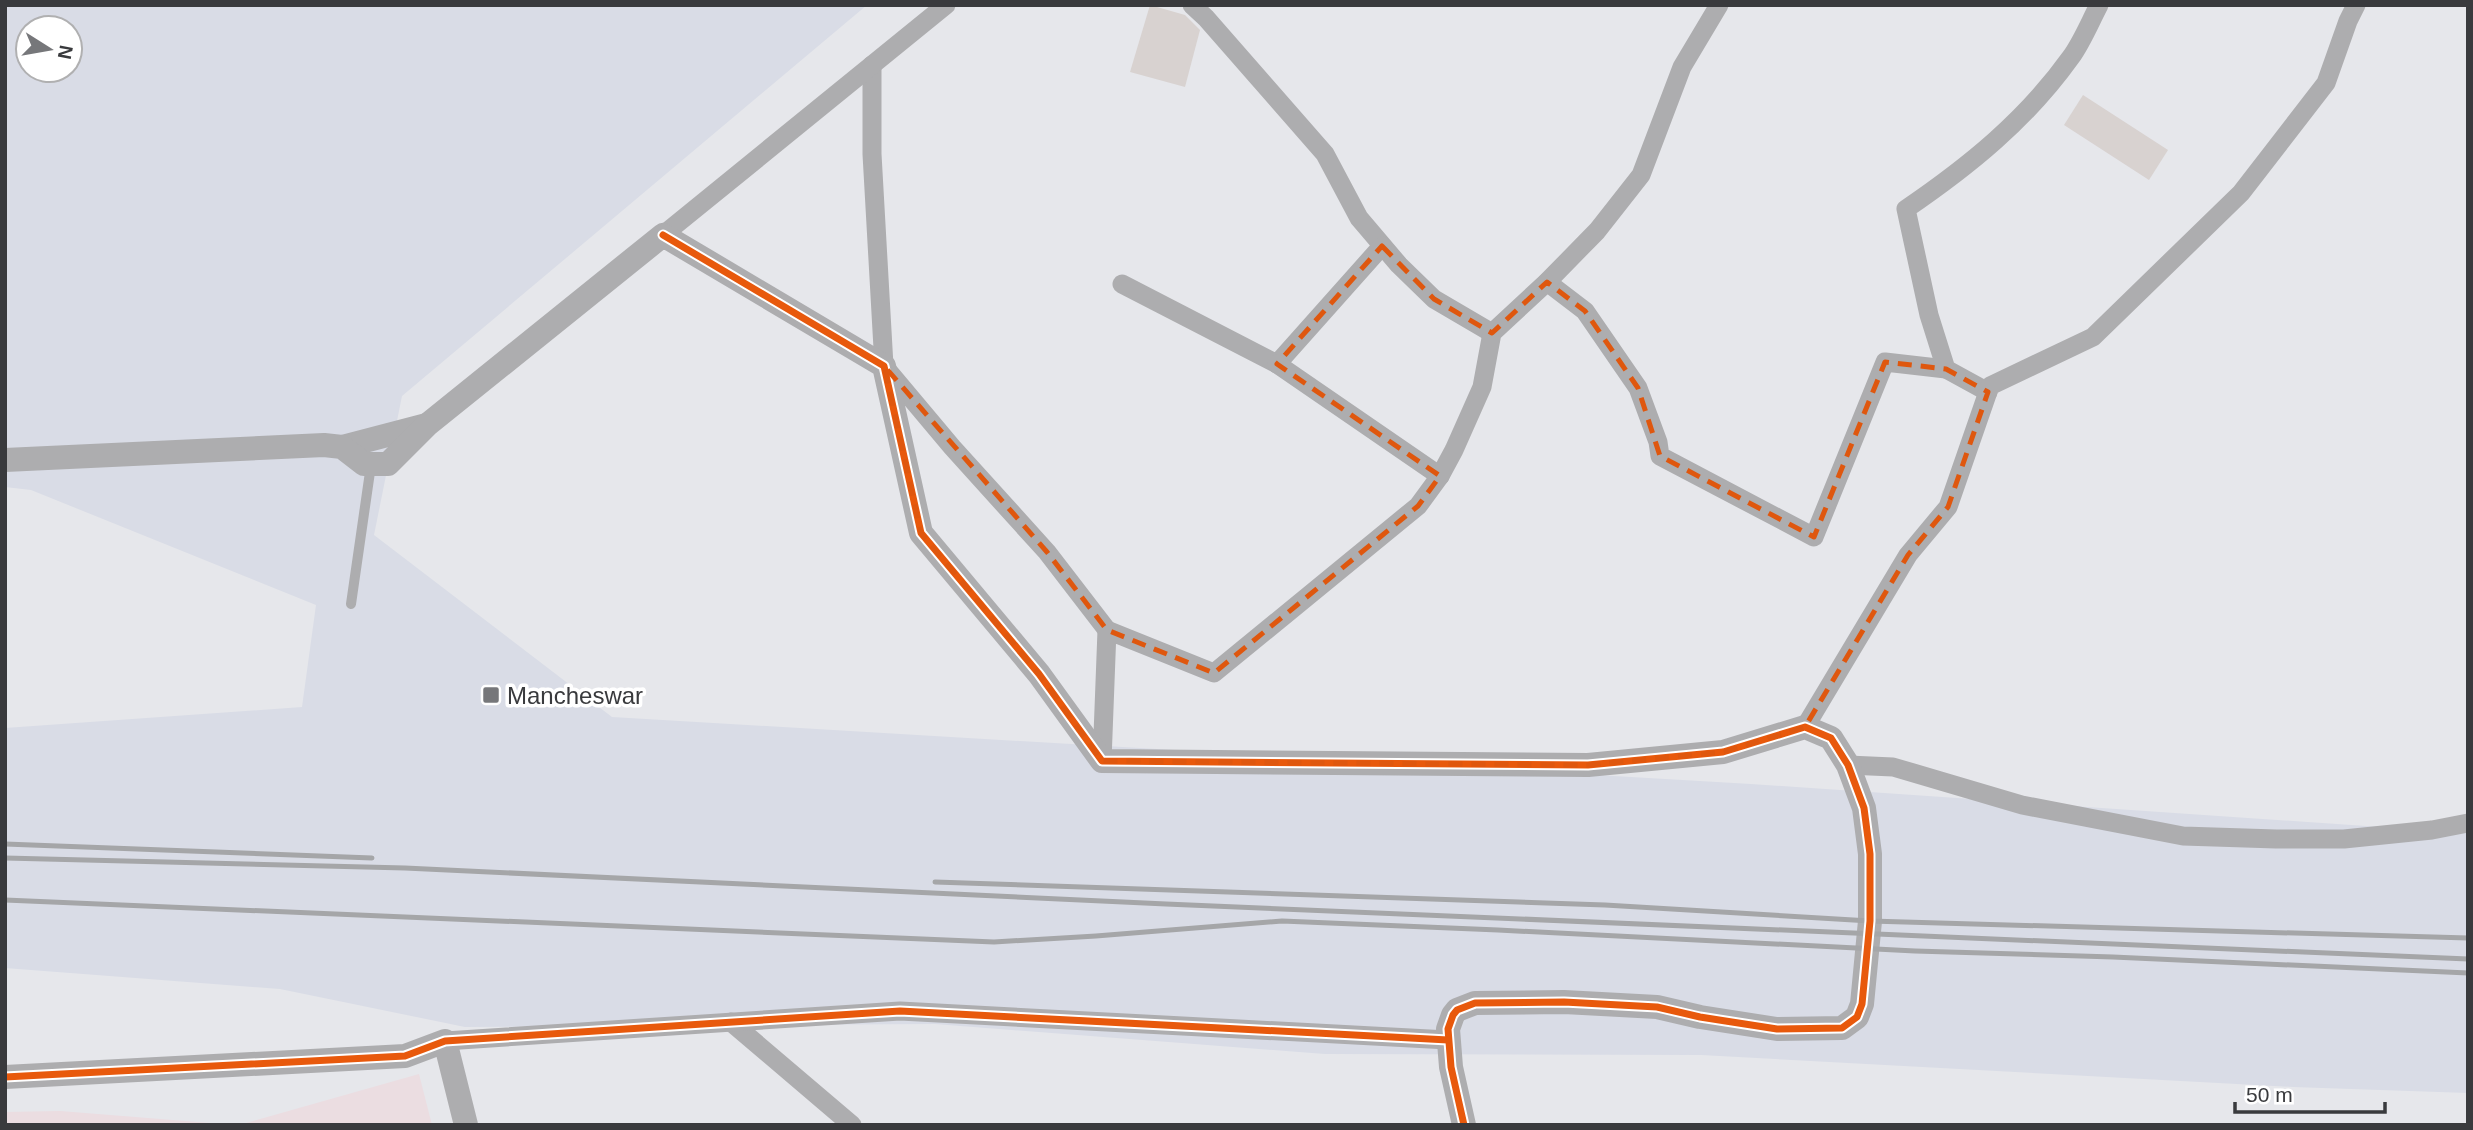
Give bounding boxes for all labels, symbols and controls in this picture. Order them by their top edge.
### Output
north arrow [14,14,84,84]
text: N [54,43,77,61]
place label: Mancheswar [507,682,643,709]
marker: Mancheswar [481,685,501,705]
scale bar [2235,1070,2386,1114]
text: 50 m [2246,1083,2293,1106]

